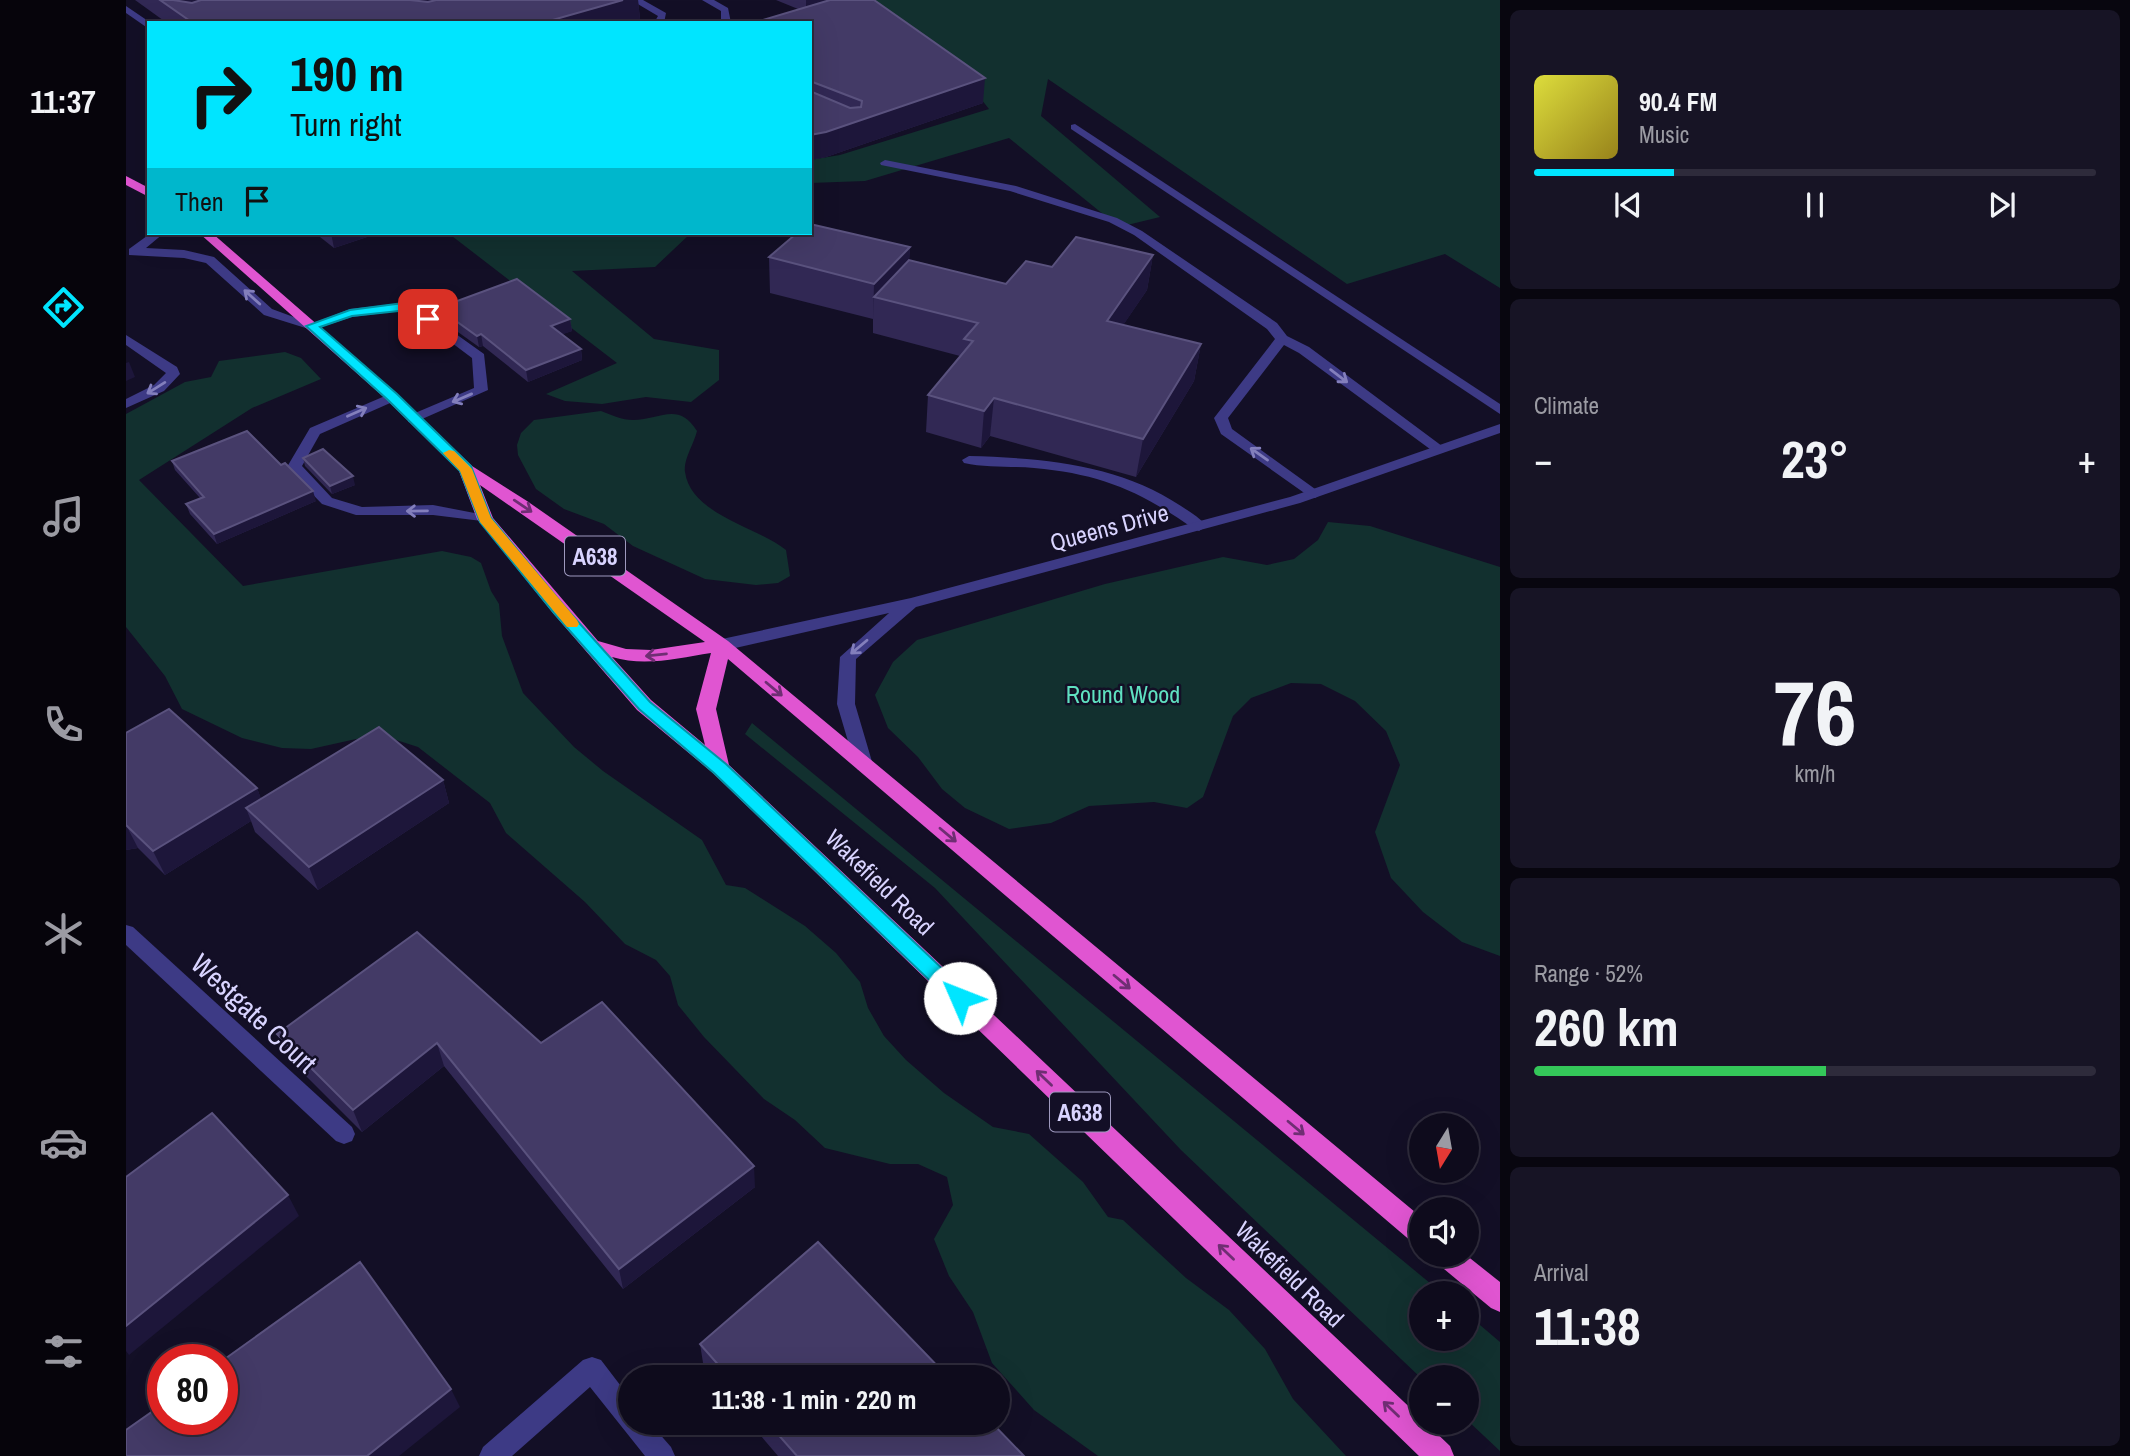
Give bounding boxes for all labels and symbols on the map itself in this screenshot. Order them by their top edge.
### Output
one-way arrow [243,289,261,305]
pin [398,289,458,349]
one-way arrow [1329,368,1348,383]
one-way arrow [146,382,166,396]
one-way arrow [452,392,474,405]
one-way arrow [346,405,368,418]
one-way arrow [1250,447,1269,461]
street label: Queens Drive [1046,496,1172,558]
one-way arrow [513,499,533,513]
one-way arrow [406,504,429,517]
road number: A638 [565,536,625,576]
one-way arrow [851,639,869,655]
one-way arrow [645,649,668,662]
park label: Round Wood [1066,678,1180,710]
one-way arrow [765,681,783,697]
street label: Wakefield Road [819,822,941,942]
one-way arrow [939,827,957,843]
street label: Westgate Court [183,945,325,1081]
position arrow [923,961,997,1035]
one-way arrow [1113,974,1131,990]
one-way arrow [1036,1069,1053,1086]
road number: A638 [1050,1092,1110,1132]
north arrow [1409,1113,1479,1183]
one-way arrow [1287,1120,1305,1136]
street label: Wakefield Road [1229,1214,1351,1334]
one-way arrow [1218,1243,1235,1260]
speed limit sign: 80 [147,1344,238,1435]
one-way arrow [1383,1400,1400,1417]

